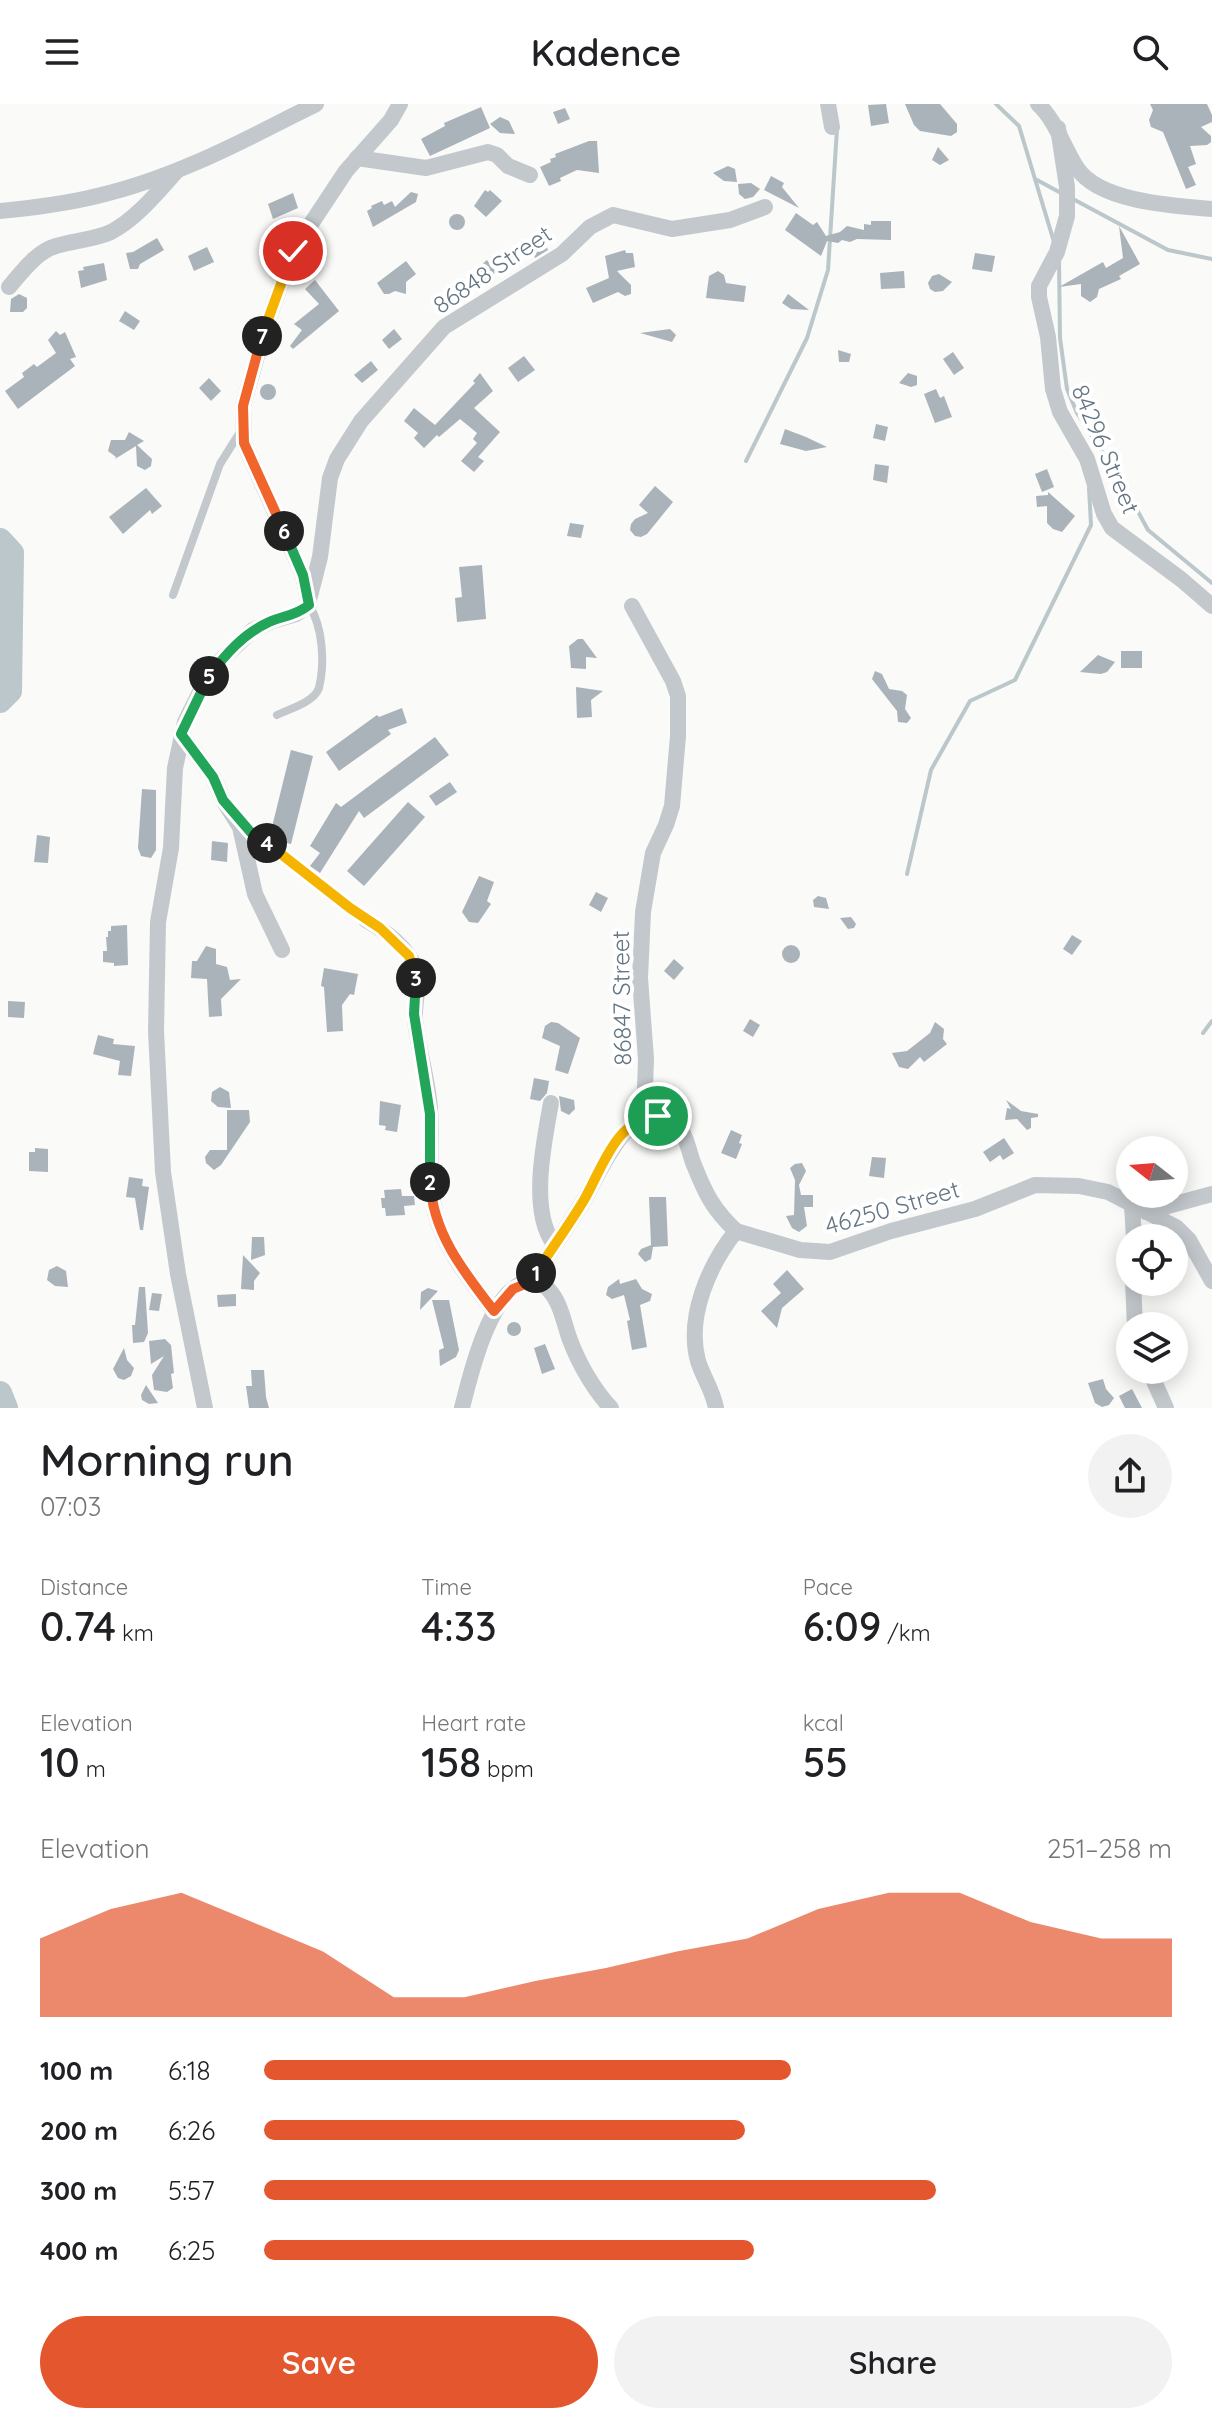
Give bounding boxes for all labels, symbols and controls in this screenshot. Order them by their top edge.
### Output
icon: menu [40,30,84,74]
text: Kadence [531,30,681,75]
icon: search [1128,30,1172,74]
pin [259,217,327,285]
street label: 86848 Street [427,218,557,320]
icon: check [271,229,315,273]
pin: 7 [242,316,282,356]
text: 7 [256,322,268,350]
street label: 84296 Street [1065,380,1147,518]
pin: 6 [264,511,304,551]
text: 6 [278,517,290,545]
pin: 5 [189,656,229,696]
text: 5 [203,662,215,690]
pin: 4 [247,823,287,863]
text: 4 [261,829,273,857]
street label: 86847 Street [605,930,637,1066]
pin: 3 [396,958,436,998]
text: 3 [410,964,422,992]
pin [624,1082,692,1150]
icon: arrive [636,1094,680,1138]
north arrow [1116,1136,1188,1208]
map controls [1116,1136,1188,1384]
pin: 2 [410,1162,450,1202]
text: 2 [424,1168,436,1196]
street label: 46250 Street [821,1174,963,1240]
button: locate [1116,1224,1188,1296]
pin: 1 [516,1253,556,1293]
text: 1 [532,1259,540,1287]
button: layers [1116,1312,1188,1384]
text: Morning run [40,1432,294,1487]
button: share [1088,1434,1172,1518]
text: 07:03 [40,1490,101,1523]
text: Distance [40,1573,128,1601]
text: Time [421,1573,472,1601]
text: Pace [803,1573,853,1601]
text: 0.74 [40,1601,116,1651]
text: 4:33 [421,1601,496,1651]
text: 6:09 [803,1601,881,1651]
text: km [116,1619,154,1647]
text: /km [881,1619,931,1647]
text: Elevation [40,1709,133,1737]
text: Heart rate [421,1709,526,1737]
text: kcal [803,1709,844,1737]
text: 10 [40,1737,80,1787]
text: 158 [421,1737,481,1787]
text: 55 [803,1737,848,1787]
text: m [80,1755,106,1783]
text: bpm [481,1755,534,1783]
text: Elevation [40,1832,150,1865]
text: 251–258 m [1047,1832,1172,1865]
text: 100 m [40,2054,113,2087]
text: 6:18 [168,2054,211,2087]
text: 200 m [40,2114,118,2147]
text: 6:26 [168,2114,215,2147]
text: 300 m [40,2174,117,2207]
text: 5:57 [168,2174,215,2207]
text: 400 m [40,2234,118,2267]
text: 6:25 [168,2234,215,2267]
button: Save [40,2316,598,2408]
button: Share [614,2316,1172,2408]

